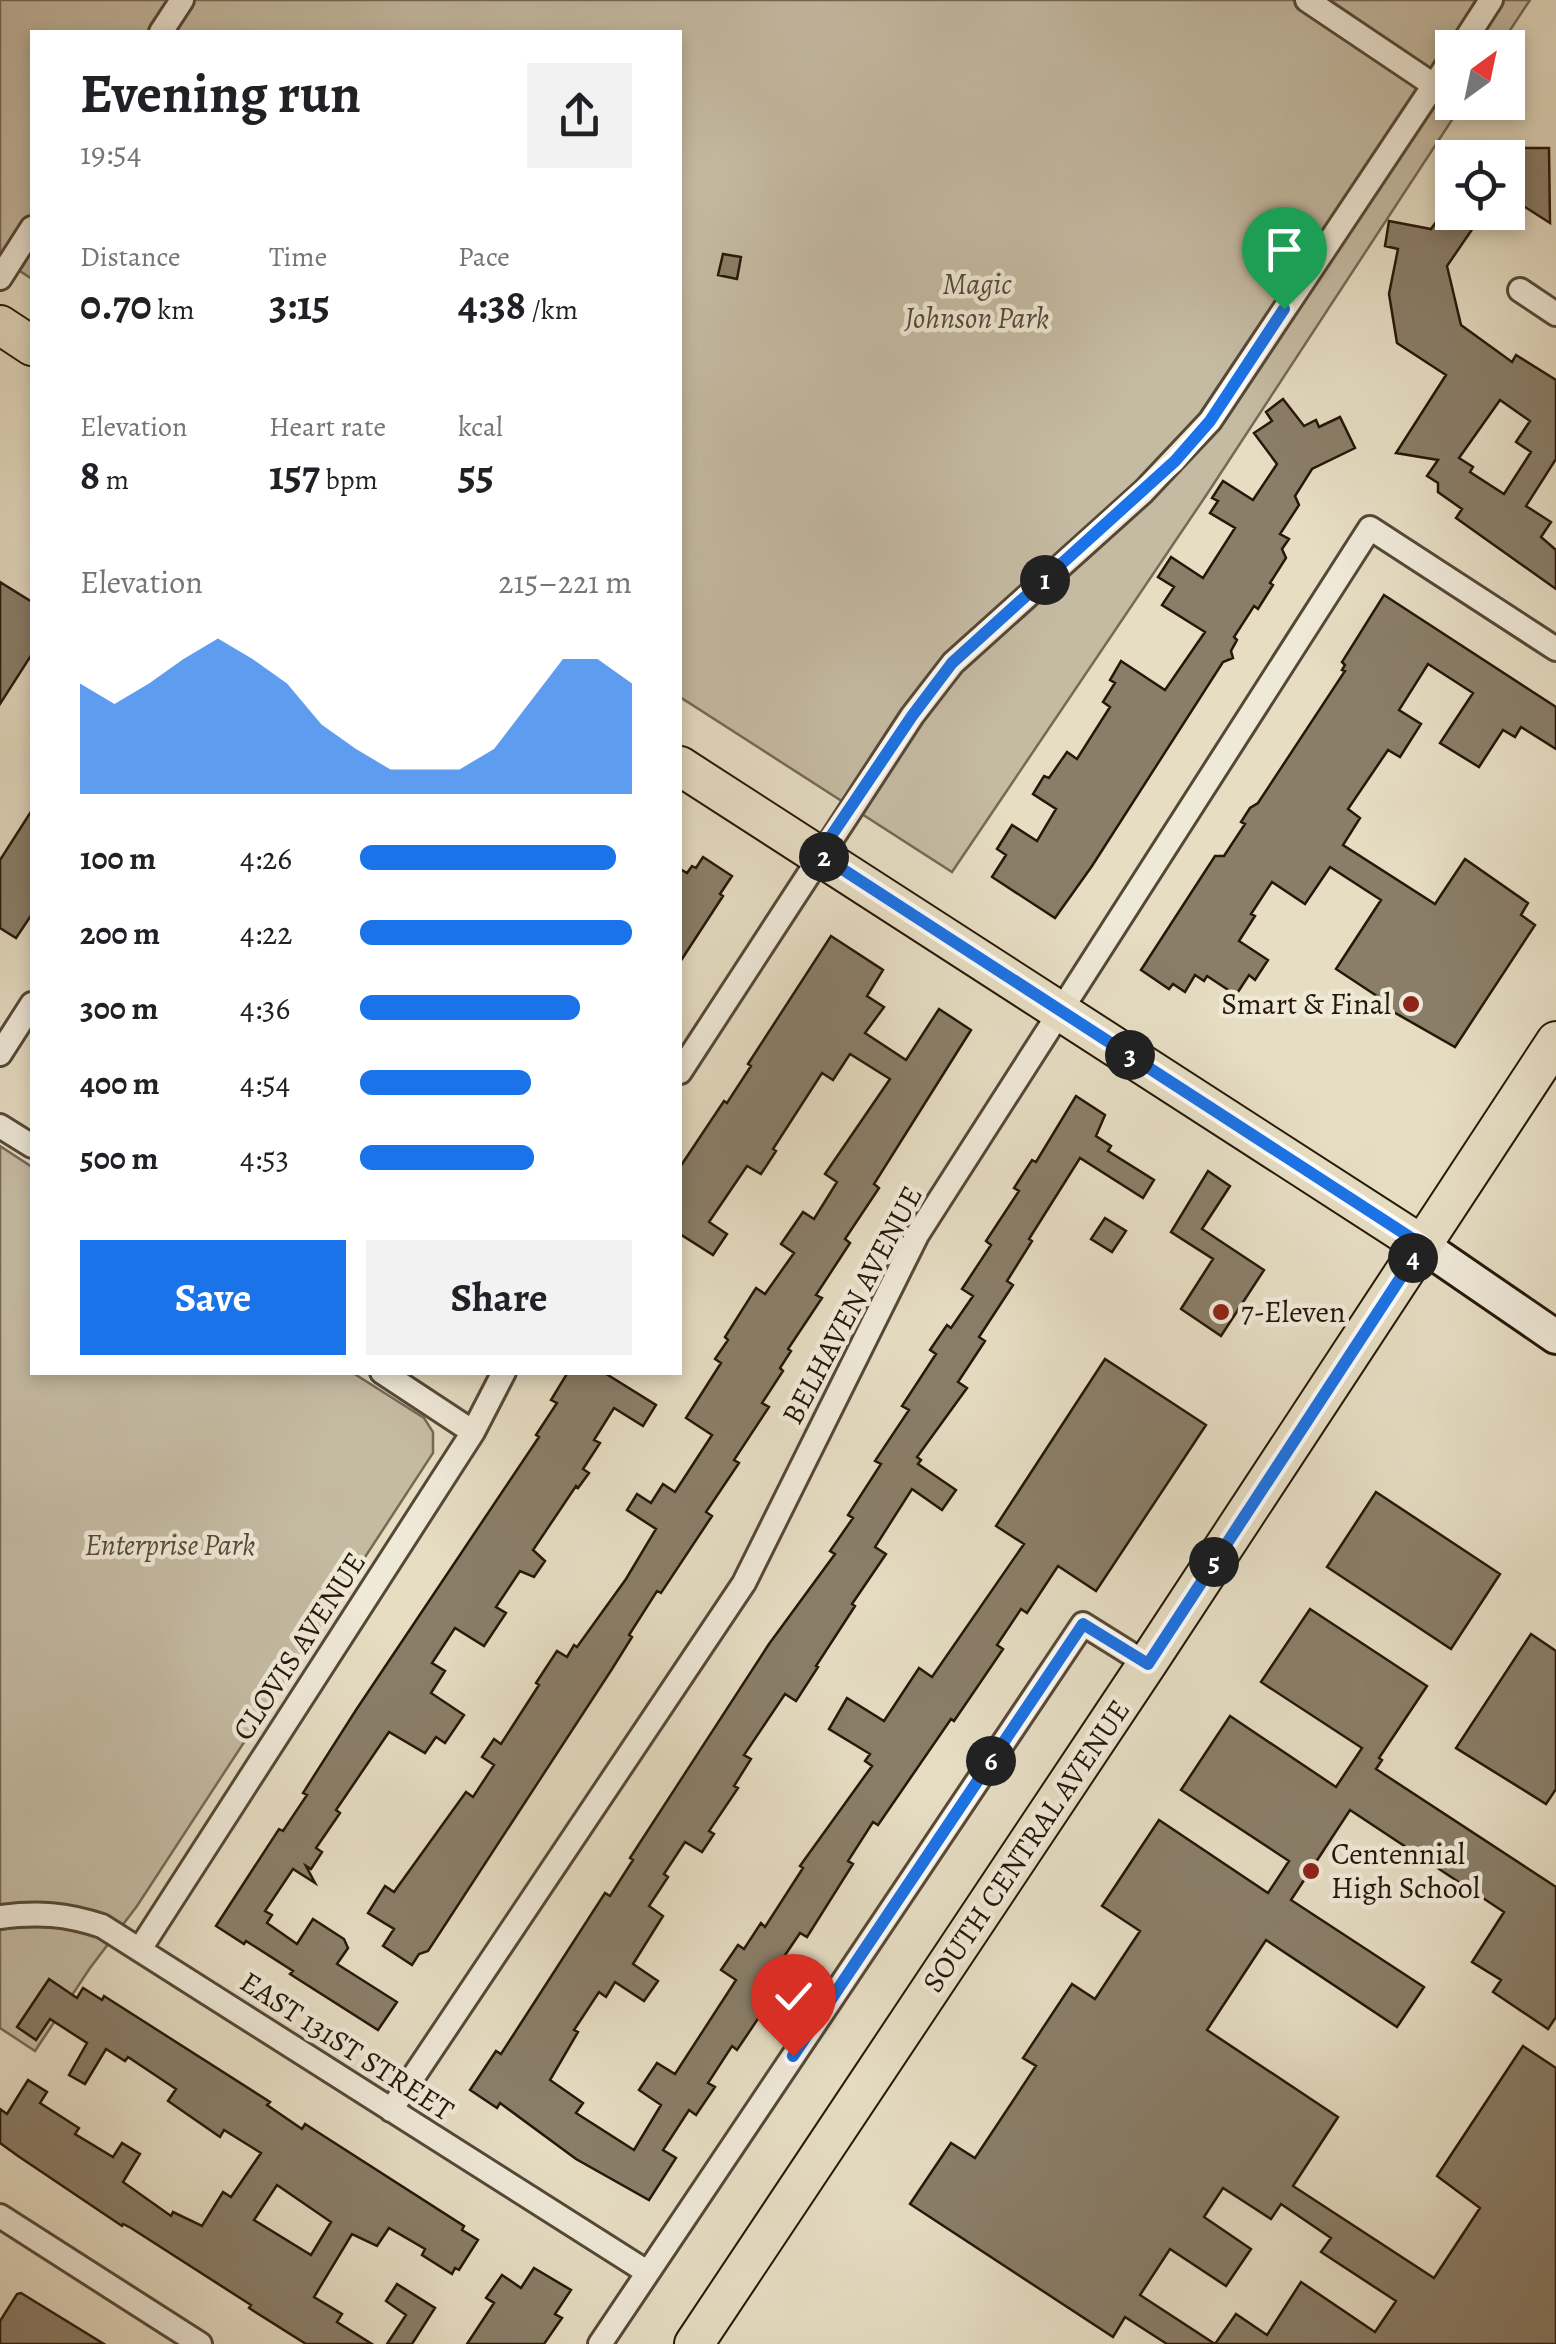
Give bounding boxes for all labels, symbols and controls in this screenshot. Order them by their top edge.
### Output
north arrow [1435,30,1525,120]
map controls [1435,30,1525,230]
text: Evening run [80,56,361,131]
button: share [527,63,632,168]
text: 19:54 [80,131,141,175]
button: locate [1435,140,1525,230]
pin [1242,207,1327,310]
icon: arrive [1257,222,1312,277]
text: Distance [80,238,180,276]
text: Time [269,238,327,276]
text: Pace [458,238,510,276]
park label: Magic Johnson Park [904,264,1049,338]
text: 0.70 [80,276,152,333]
text: 3:15 [269,276,330,333]
text: 4:38 [458,276,526,333]
text: km [152,291,195,329]
text: /km [526,291,578,329]
text: Elevation [80,408,187,446]
text: Heart rate [269,408,386,446]
text: kcal [458,408,503,446]
text: 8 [80,446,100,503]
text: 157 [269,446,320,503]
text: 55 [458,446,494,503]
text: m [100,461,129,499]
text: bpm [320,461,378,499]
pin: 1 [1020,555,1070,605]
text: Elevation [80,560,203,604]
text: 215–221 m [498,560,632,604]
text: 1 [1040,561,1050,599]
pin: 2 [799,832,849,882]
text: 100 m [80,836,156,880]
text: 4:26 [240,836,292,880]
text: 2 [817,838,831,876]
text: 200 m [80,911,160,955]
text: 4:22 [240,911,293,955]
place label: Smart & Final [1221,984,1391,1024]
text: 300 m [80,986,158,1030]
text: 4:36 [240,986,290,1030]
marker: Smart & Final [1400,993,1422,1015]
pin: 3 [1105,1030,1155,1080]
text: 3 [1124,1036,1136,1074]
text: 400 m [80,1061,160,1105]
text: 4:54 [240,1061,290,1105]
text: 500 m [80,1136,158,1180]
text: 4:53 [240,1136,289,1180]
street label: BELHAVEN AVENUE [772,1179,932,1431]
pin: 4 [1388,1233,1438,1283]
text: 4 [1406,1239,1420,1277]
button: Save [80,1240,346,1355]
button: Share [366,1240,632,1355]
place label: 7-Eleven [1241,1292,1345,1332]
marker: 7-Eleven [1210,1301,1232,1323]
park label: Enterprise Park [85,1525,255,1565]
pin: 5 [1189,1537,1239,1587]
text: 5 [1208,1543,1220,1581]
street label: CLOVIS AVENUE [223,1544,375,1748]
street label: SOUTH CENTRAL AVENUE [913,1692,1139,2000]
pin: 6 [966,1736,1016,1786]
text: 6 [984,1742,998,1780]
place label: Centennial High School [1331,1834,1480,1908]
marker: Centennial High School [1300,1860,1322,1882]
pin [751,1954,836,2057]
street label: EAST 131ST STREET [232,1962,462,2130]
icon: check [766,1969,821,2024]

